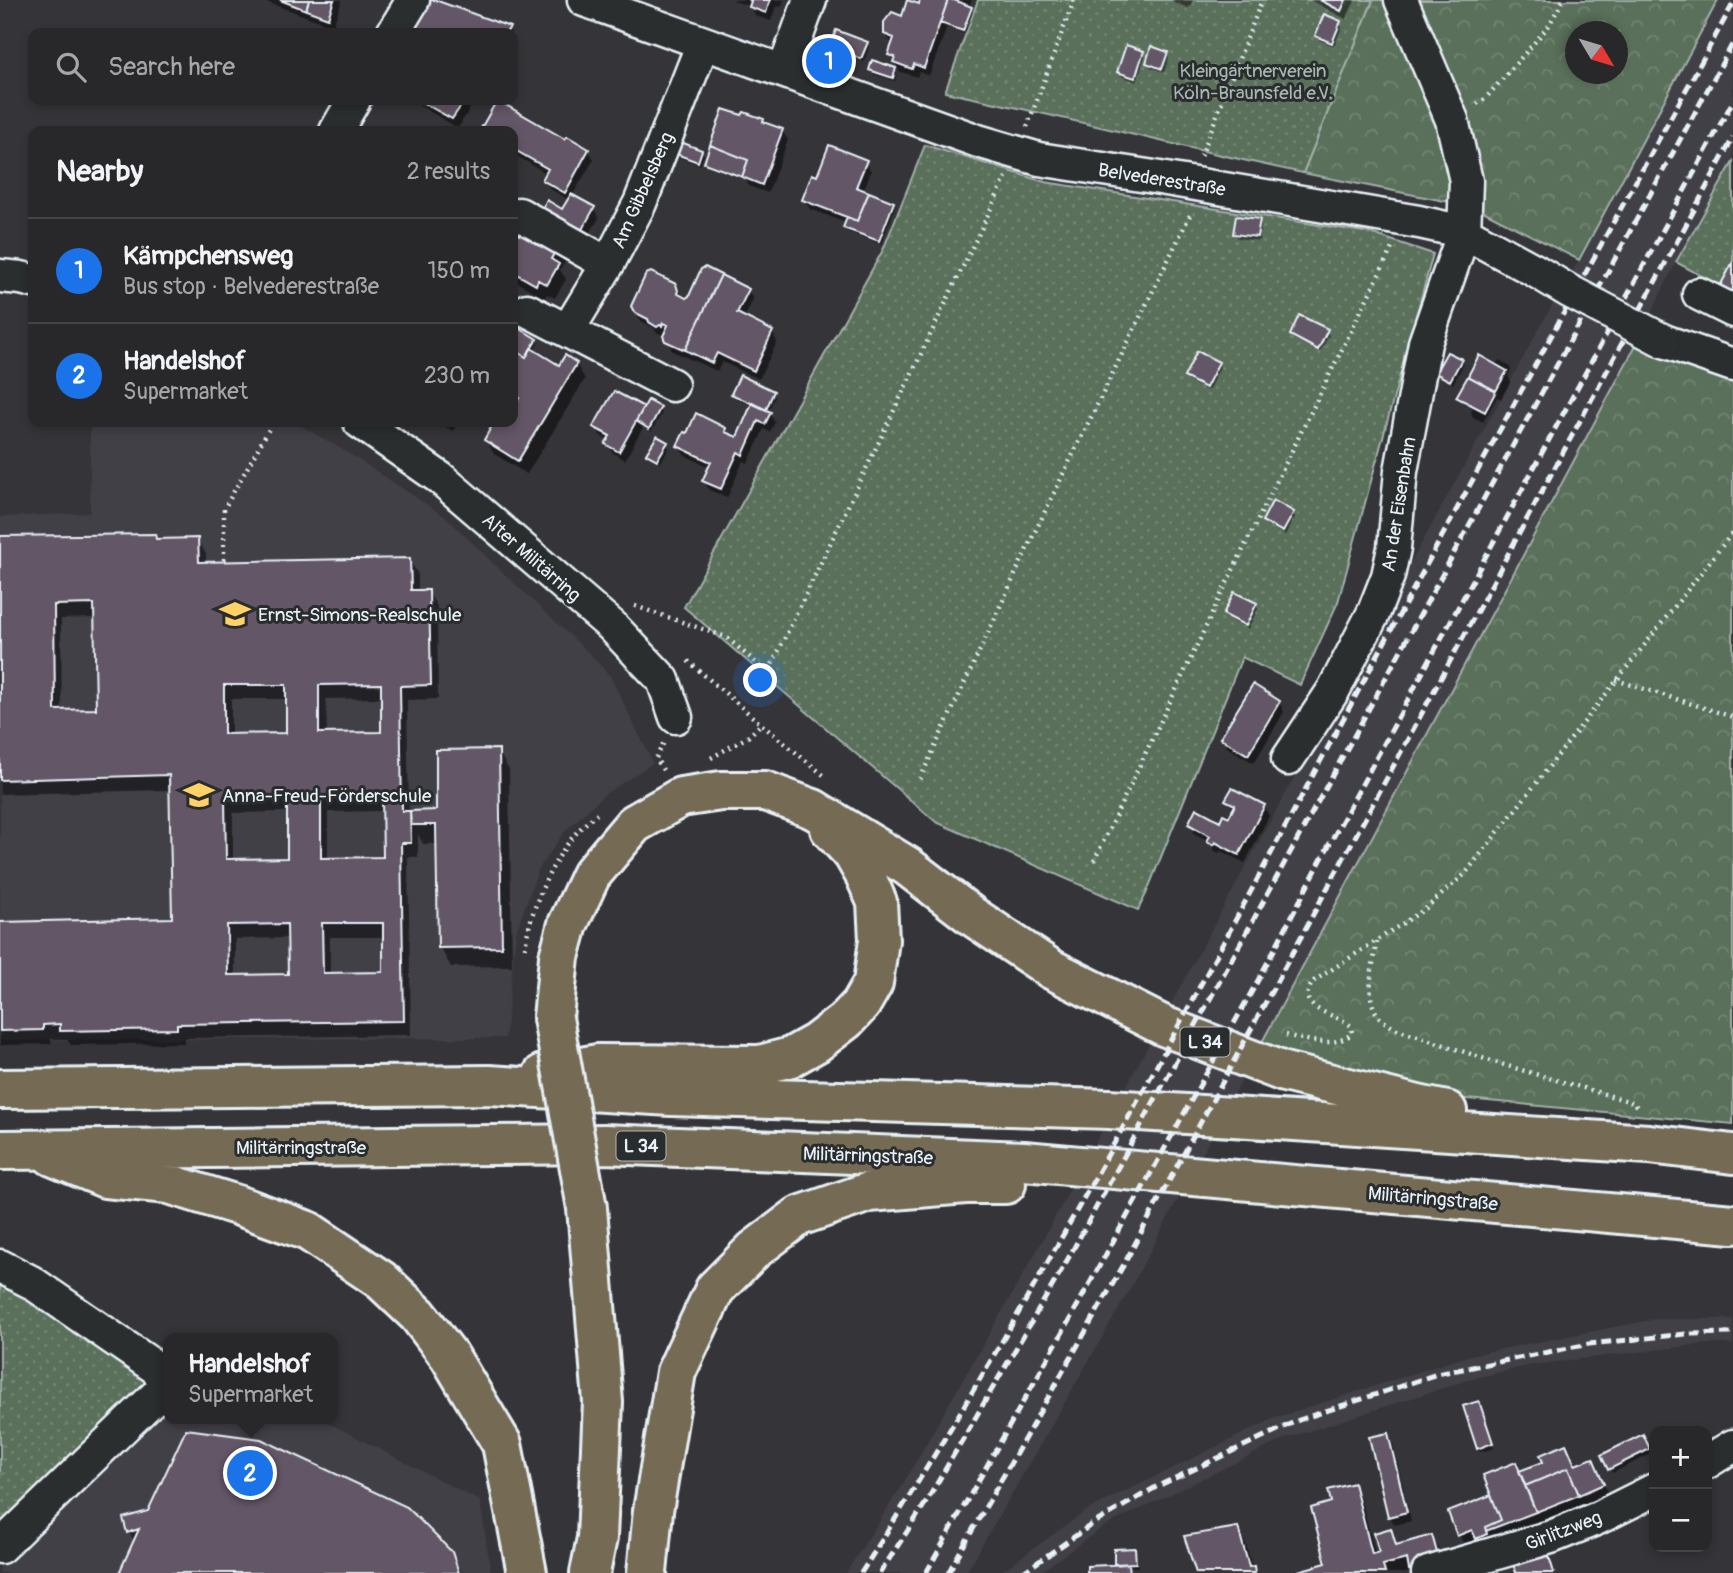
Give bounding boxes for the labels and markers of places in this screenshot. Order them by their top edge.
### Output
pin: 1 [806,35,852,87]
school or university icon: Ernst-Simons-Realschule [218,597,252,631]
place label: Ernst-Simons-Realschule [258,603,462,627]
school or university icon: Anna-Freud-Förderschule [182,778,216,812]
place label: Anna-Freud-Förderschule [222,784,432,808]
pin: 2 [227,1447,273,1499]

